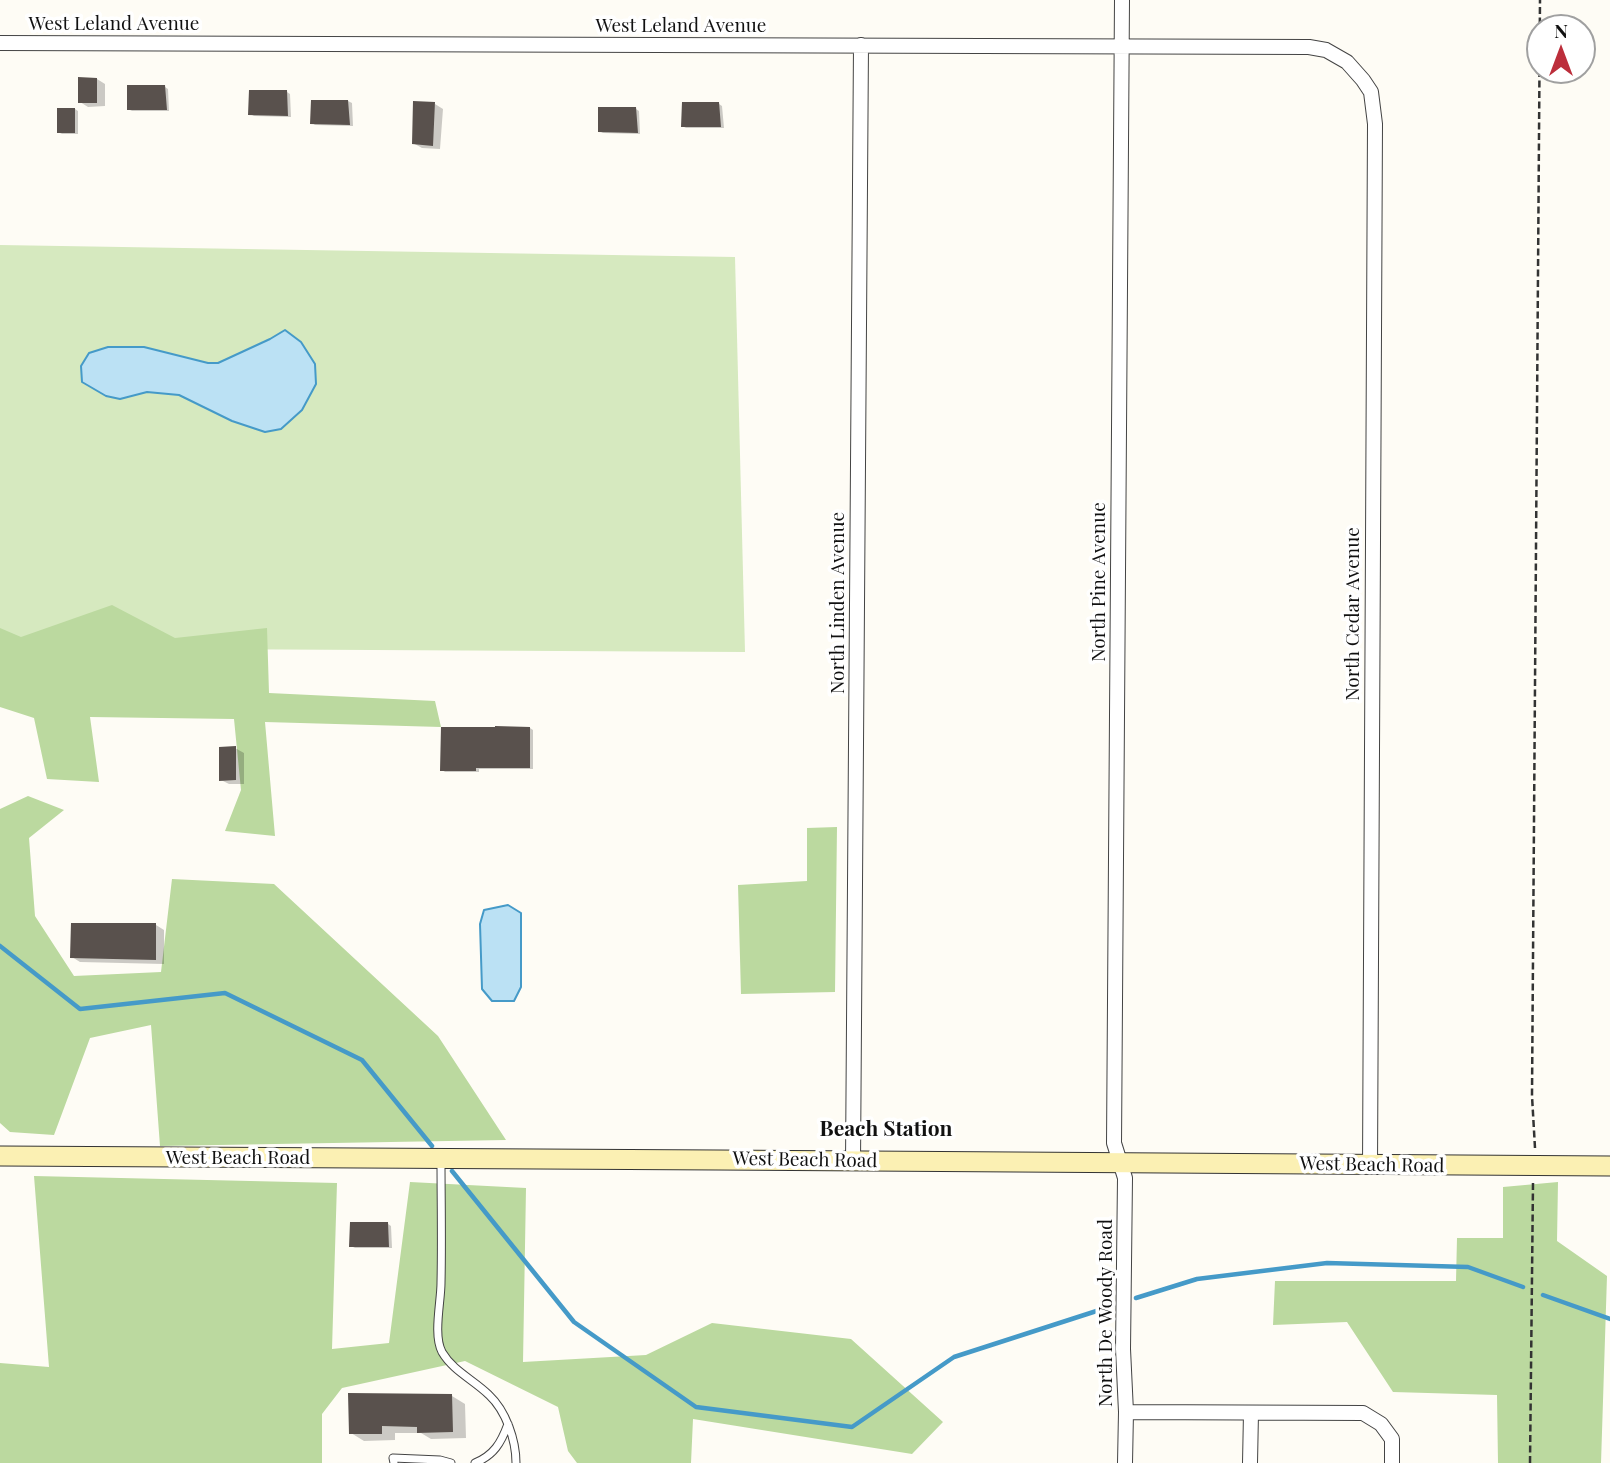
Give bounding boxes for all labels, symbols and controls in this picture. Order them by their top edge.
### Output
street label: West Leland Avenue [29,13,199,35]
north arrow [1526,14,1596,84]
street label: West Leland Avenue [596,15,766,37]
text: N [1554,17,1568,43]
street label: North Pine Avenue [1088,502,1110,662]
street label: North Linden Avenue [827,512,849,694]
street label: North Cedar Avenue [1342,527,1364,701]
district label: Beach Station [820,1116,952,1142]
street label: West Beach Road [166,1147,310,1169]
street label: West Beach Road [732,1147,878,1173]
street label: West Beach Road [1299,1152,1445,1178]
street label: North De Woody Road [1095,1219,1117,1407]

